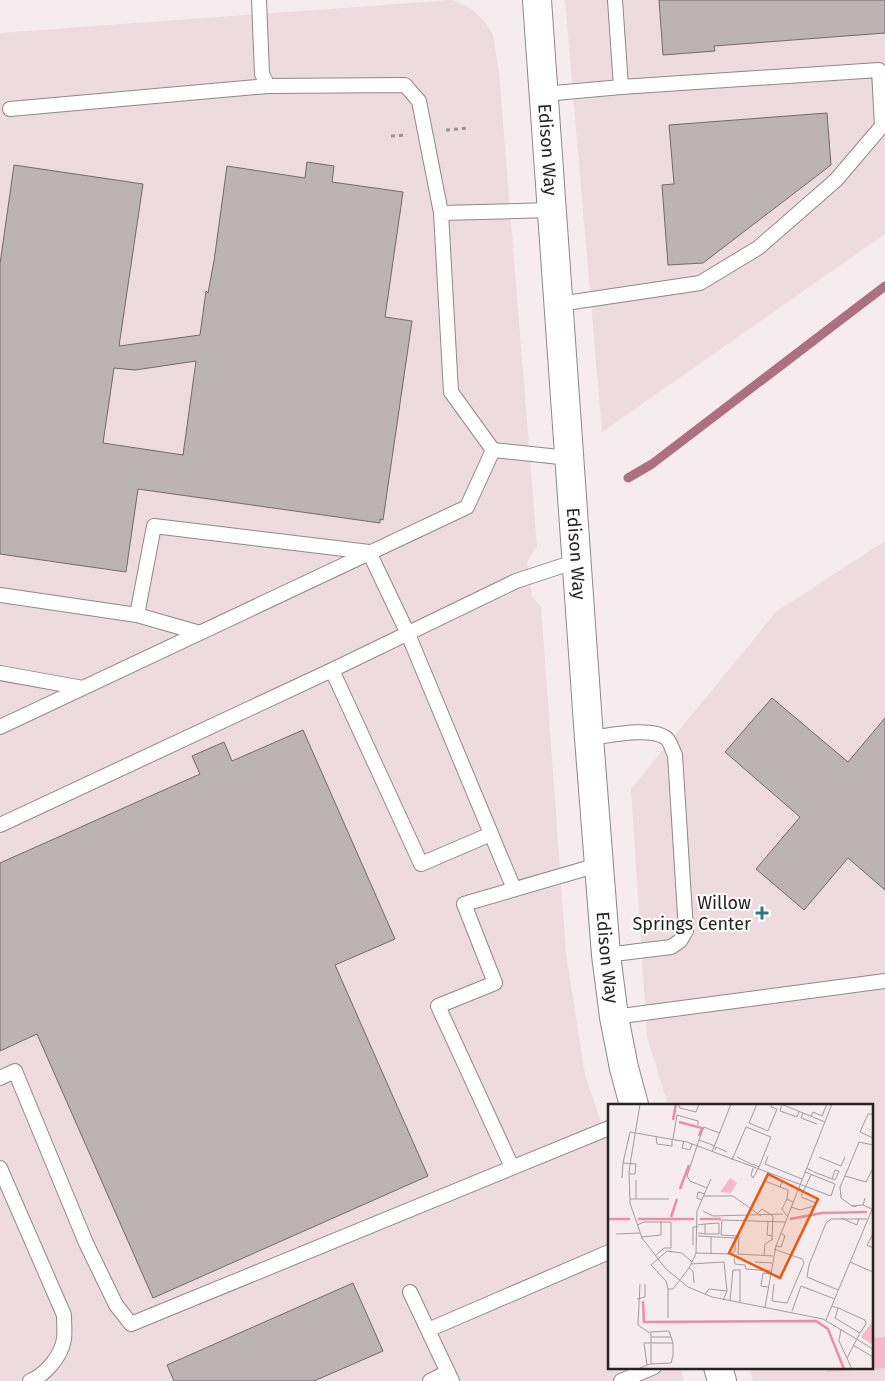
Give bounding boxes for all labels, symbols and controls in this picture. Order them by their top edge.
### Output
street label: Edison Way [533,103,562,196]
street label: Edison Way [562,507,590,600]
place label: Willow Springs Center [632,892,751,935]
marker: Willow Springs Center [755,906,769,920]
street label: Edison Way [592,911,623,1005]
inset map [608,1104,872,1368]

